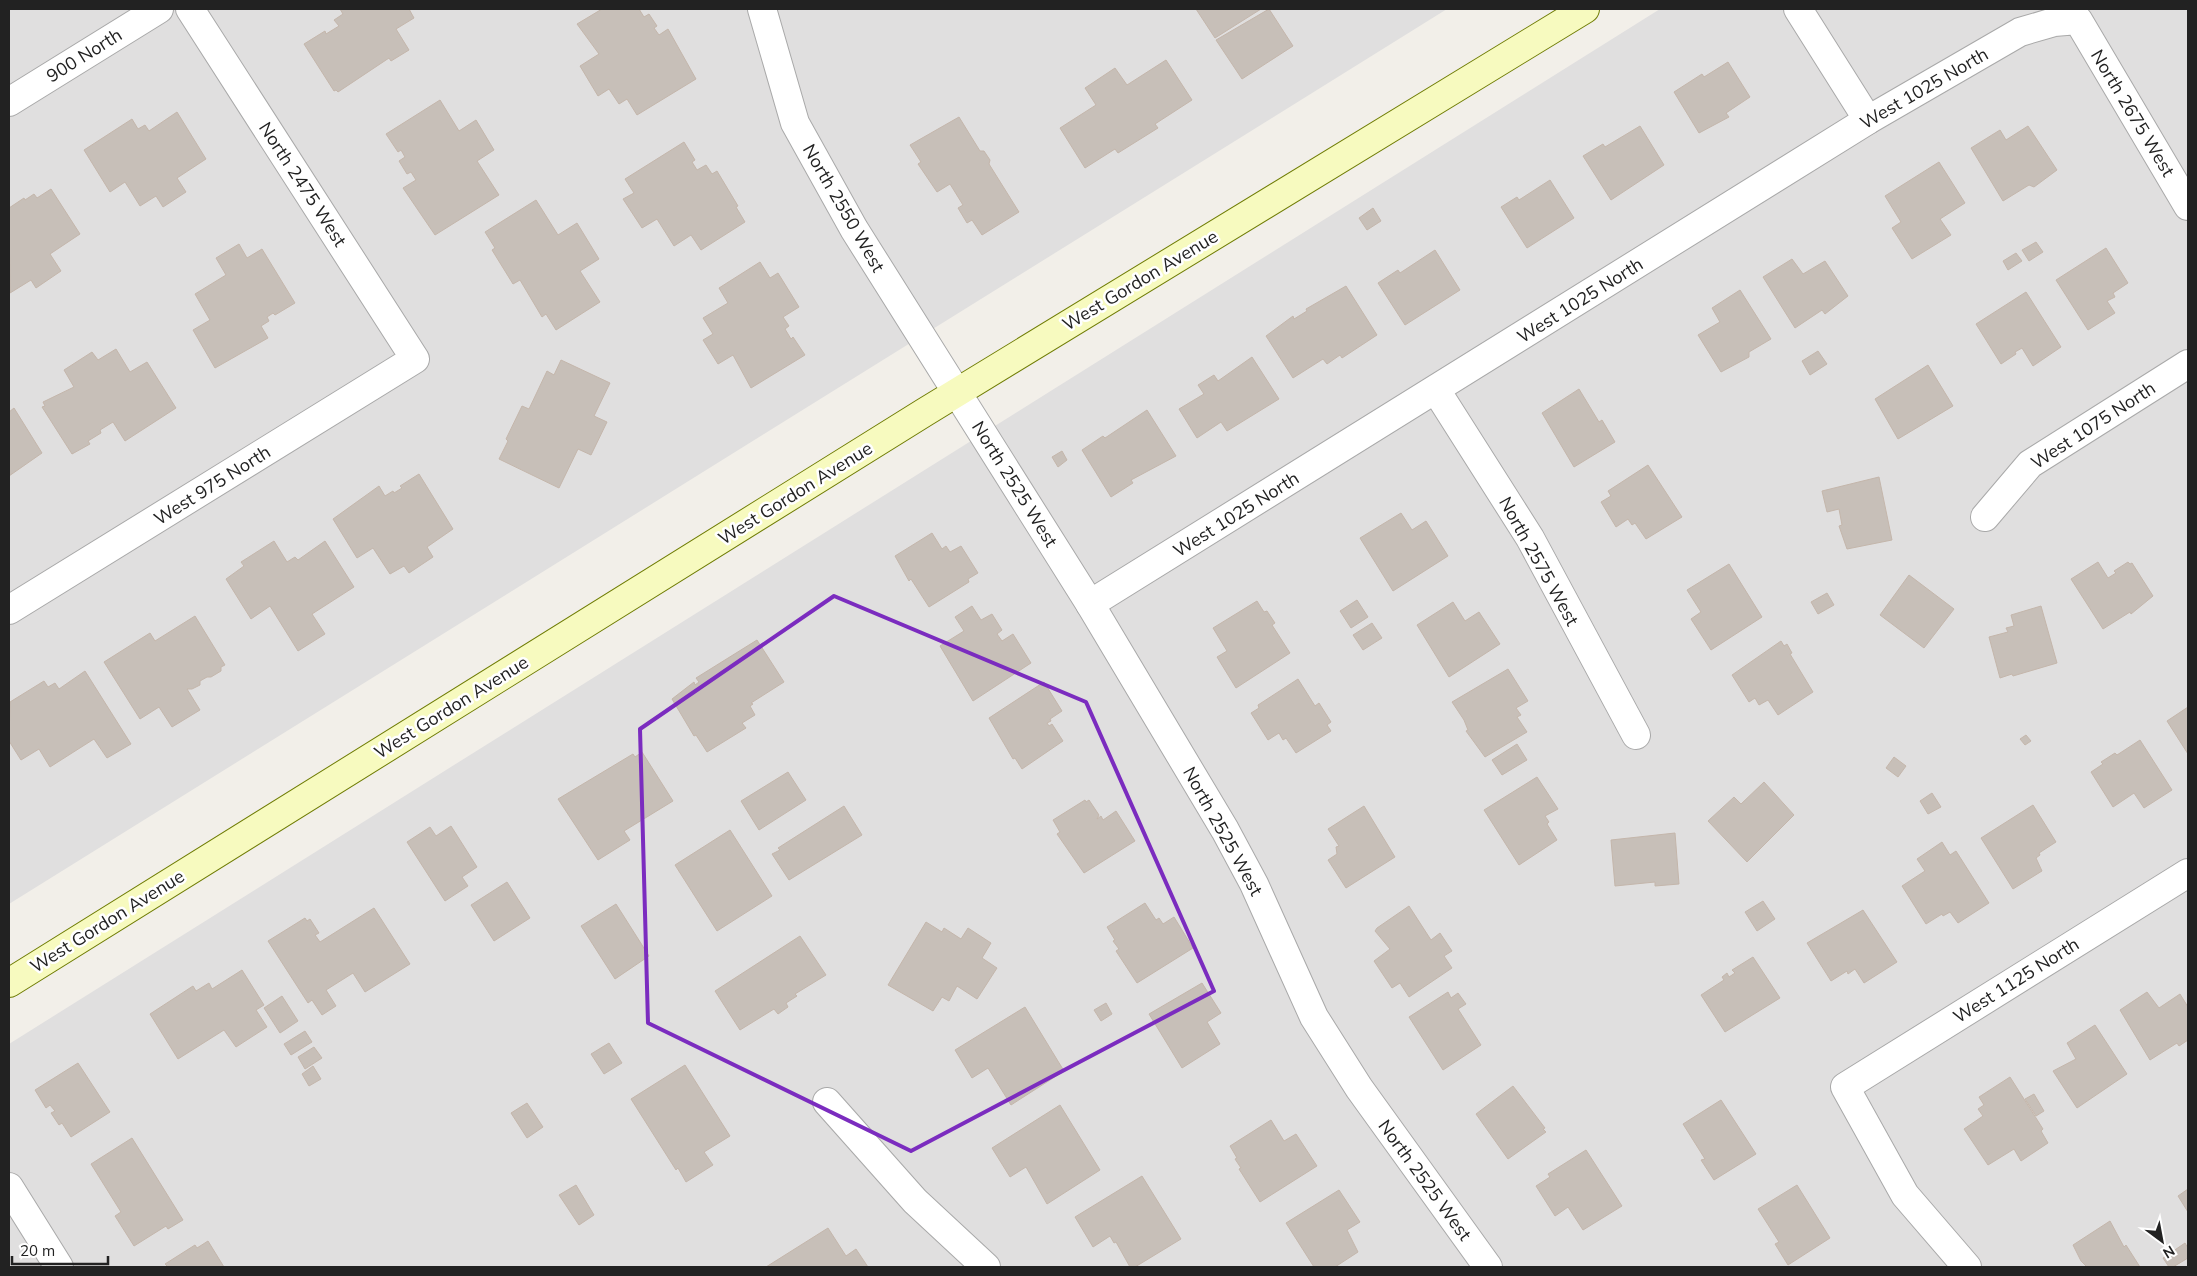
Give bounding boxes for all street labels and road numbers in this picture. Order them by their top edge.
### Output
street label: 900 North [42,23,126,87]
street label: West 1025 North [1856,42,1992,134]
street label: North 2675 West [2086,45,2180,181]
street label: North 2475 West [254,117,352,251]
street label: North 2550 West [798,140,890,276]
street label: West Gordon Avenue [1058,224,1222,336]
street label: West 1025 North [1513,252,1647,348]
street label: West 1075 North [2026,376,2160,474]
street label: North 2525 West [967,417,1063,551]
street label: West Gordon Avenue [714,436,876,550]
street label: West 975 North [149,440,275,530]
street label: West 1025 North [1169,466,1303,562]
street label: North 2575 West [1494,492,1584,630]
street label: West Gordon Avenue [370,650,532,764]
street label: North 2525 West [1178,762,1268,900]
street label: West Gordon Avenue [26,864,188,978]
street label: West 1125 North [1949,932,2083,1028]
street label: North 2525 West [1373,1115,1477,1245]

